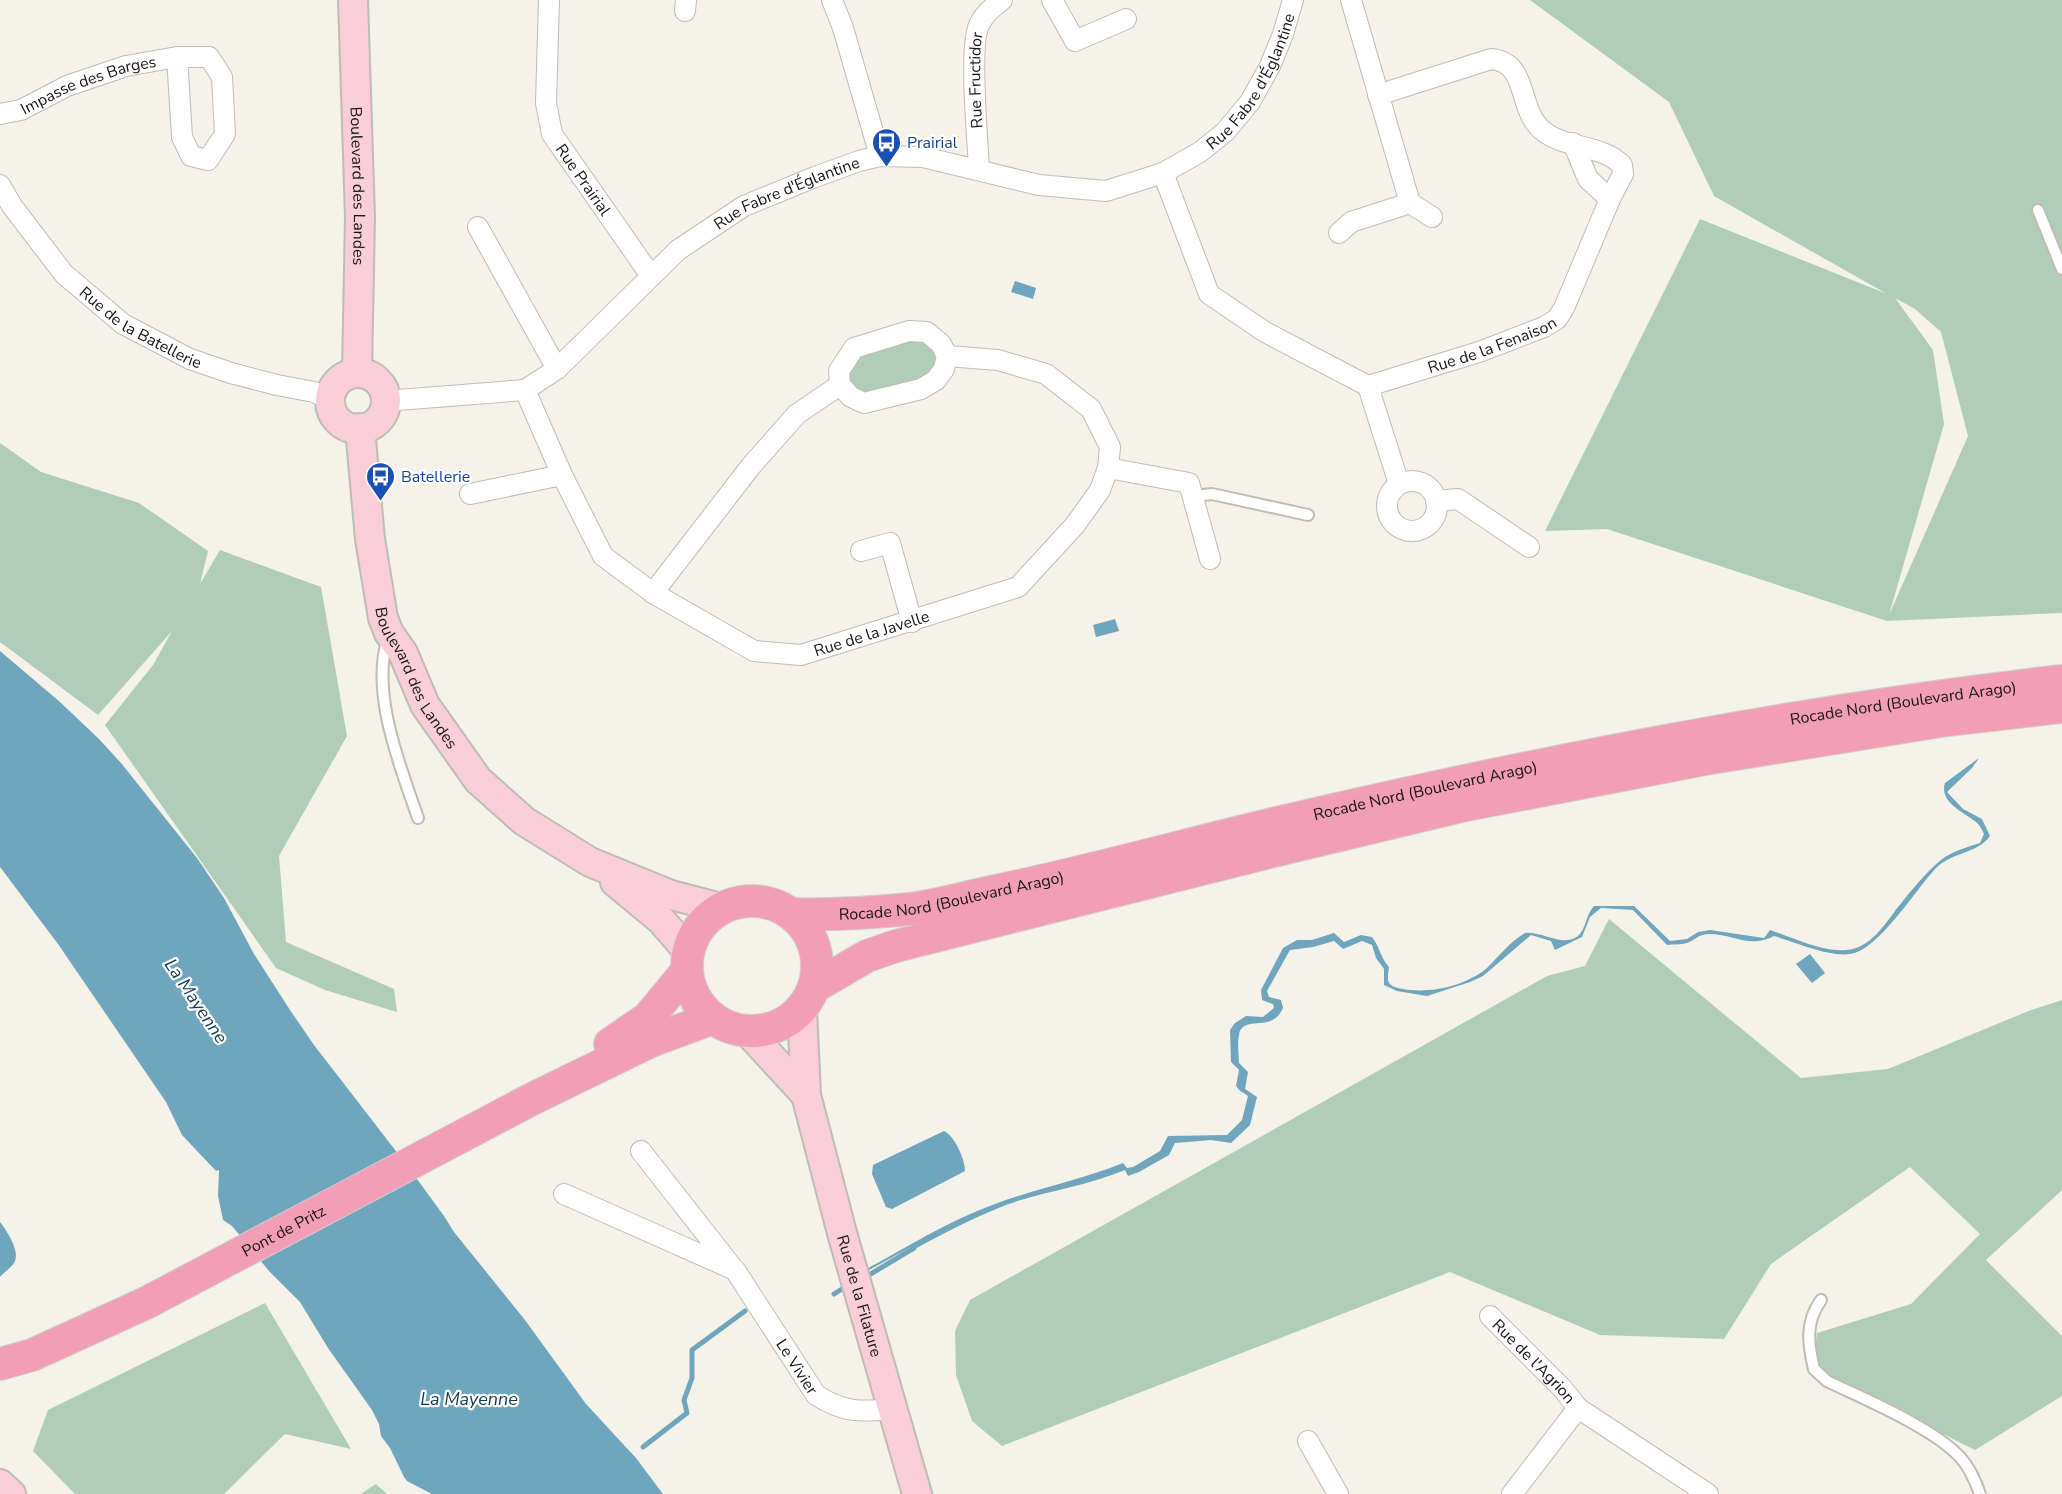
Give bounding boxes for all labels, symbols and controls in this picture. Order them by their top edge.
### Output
street label: Rue Fabre d'Églantine [1202,11,1301,155]
street label: Rue Fructidor [964,30,989,129]
street label: Impasse des Barges [17,51,158,120]
street label: Boulevard des Landes [344,106,370,266]
bus stop icon: Prairial [870,126,902,168]
place label: Prairial [907,132,958,154]
street label: Rue Prairial [550,140,616,220]
street label: Rue Fabre d'Églantine [710,152,863,235]
street label: Rue de la Batellerie [74,282,204,374]
street label: Rue de la Fenaison [1425,312,1561,379]
bus stop icon: Batellerie [364,460,396,502]
place label: Batellerie [401,466,470,488]
street label: Boulevard des Landes [369,606,463,754]
street label: Rue de la Javelle [811,606,932,662]
street label: Rocade Nord (Boulevard Arago) [1788,676,2018,731]
street label: Rocade Nord (Boulevard Arago) [1311,756,1539,826]
street label: Rocade Nord (Boulevard Arago) [838,866,1066,926]
water label: La Mayenne [159,954,233,1048]
street label: Pont de Pritz [238,1200,330,1262]
street label: Rue de la Filature [831,1232,887,1360]
street label: Rue de l'Agrion [1487,1314,1580,1408]
street label: Le Vivier [770,1335,823,1399]
water label: La Mayenne [420,1387,518,1411]

